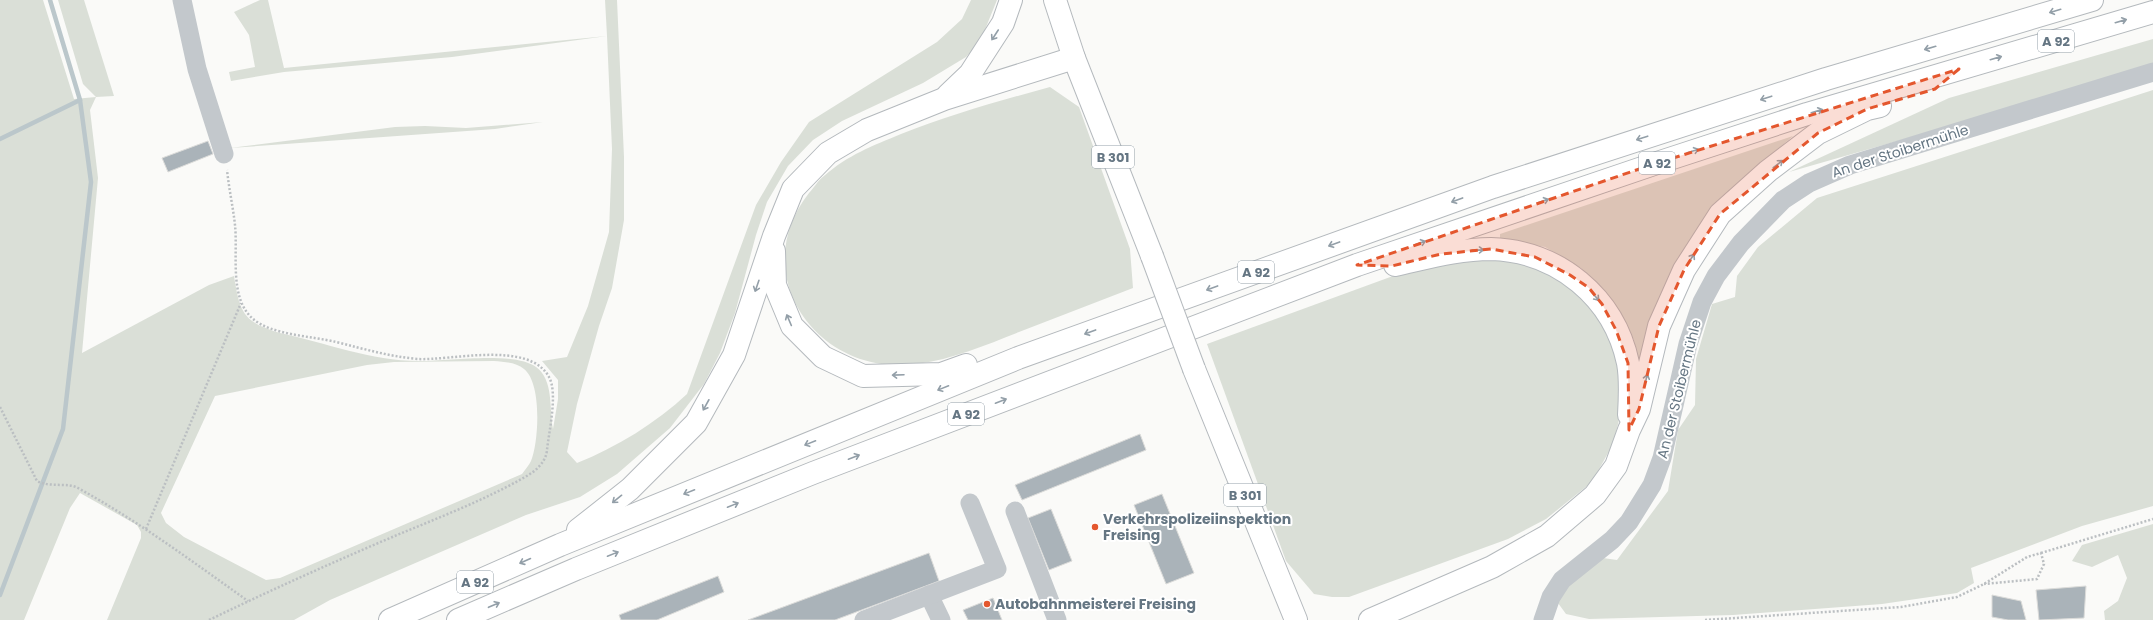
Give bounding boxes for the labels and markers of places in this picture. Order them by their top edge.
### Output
place label: Verkehrspolizeiinspektion Freising [1103,509,1291,545]
marker: Verkehrspolizeiinspektion Freising [1090,522,1100,532]
place label: Autobahnmeisterei Freising [995,594,1196,614]
marker: Autobahnmeisterei Freising [982,599,992,609]

